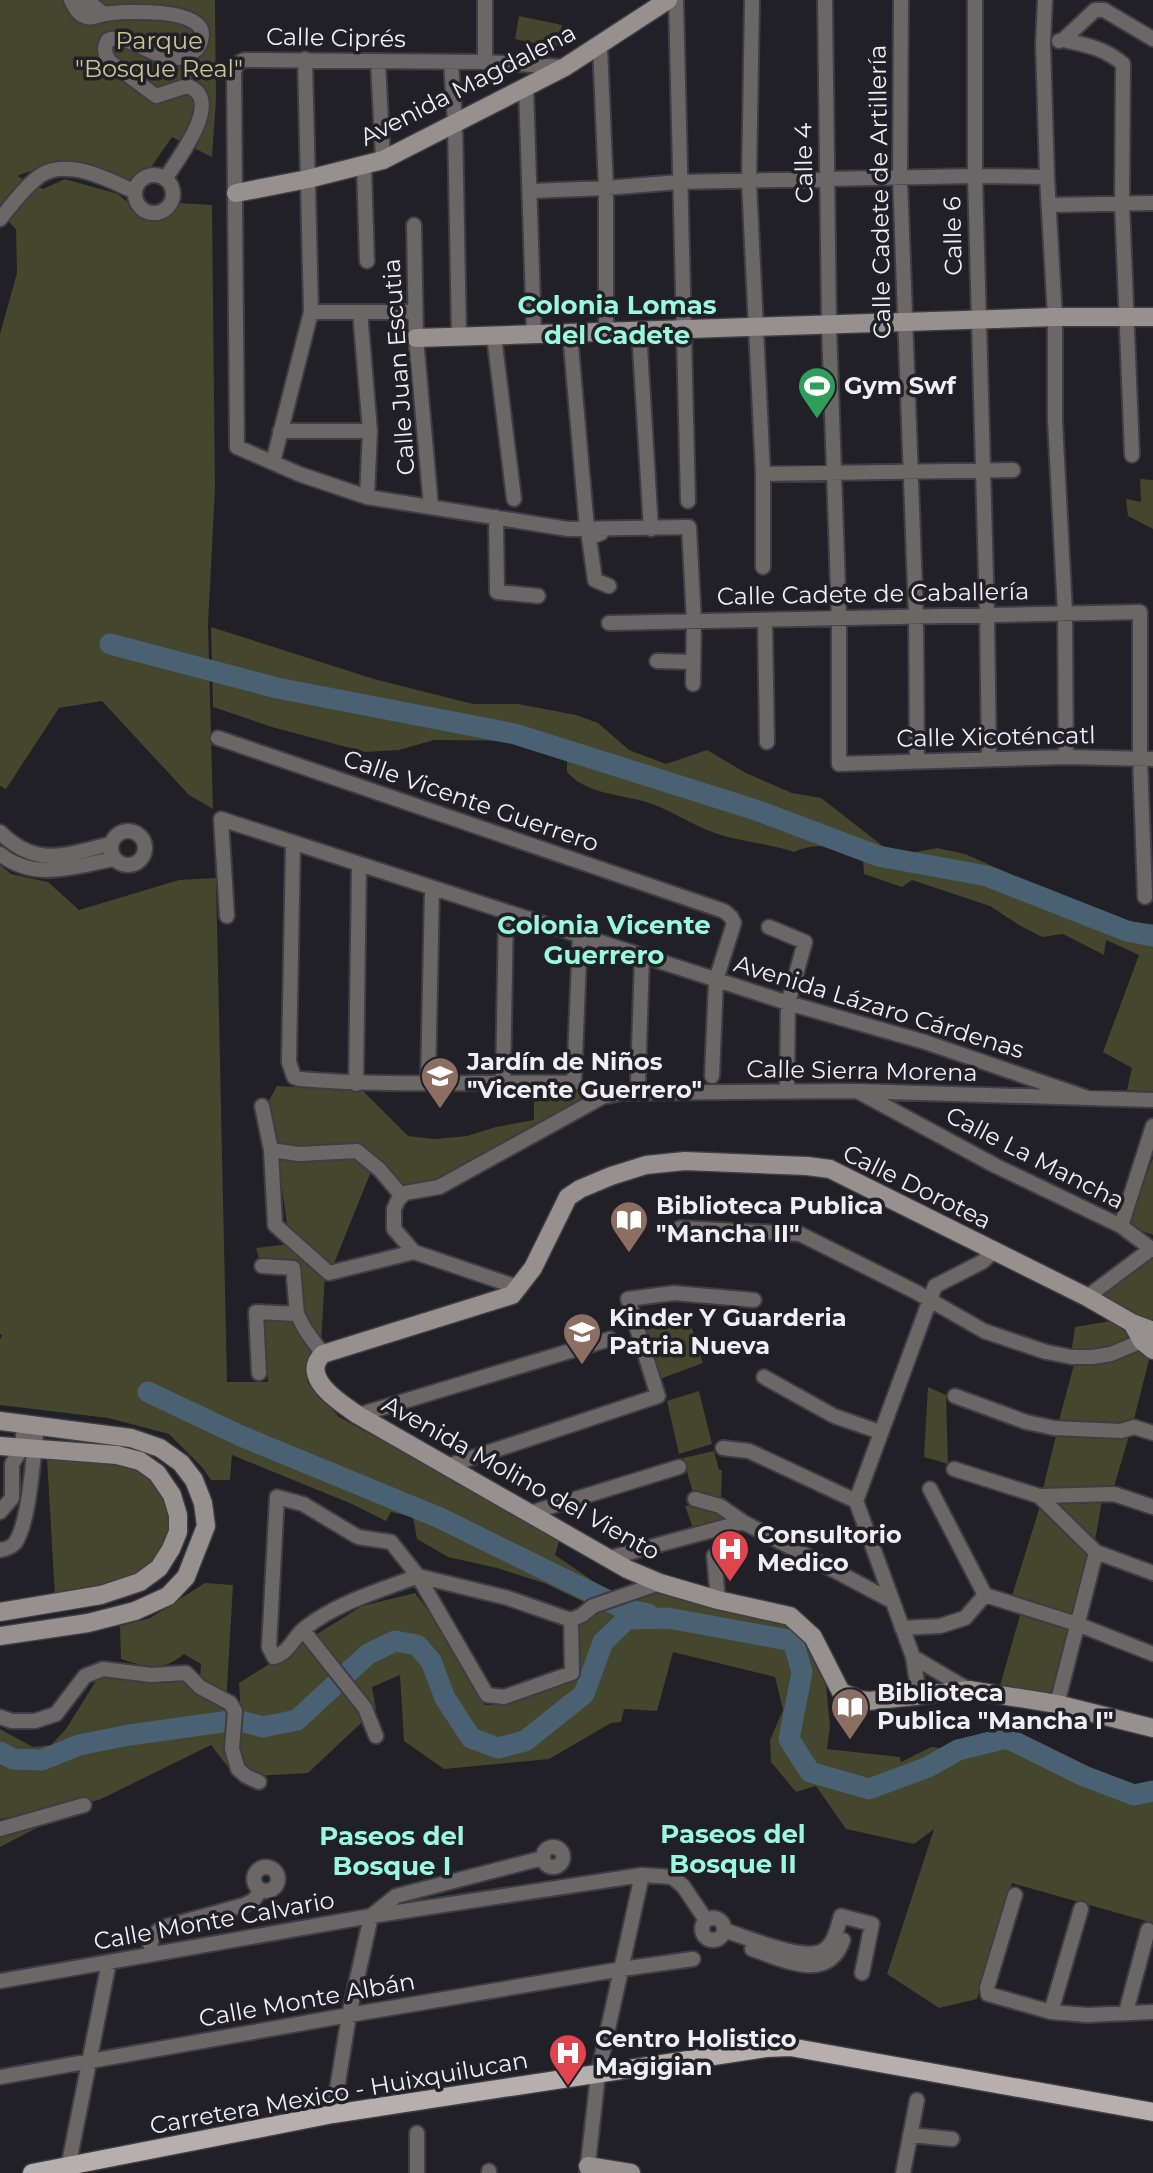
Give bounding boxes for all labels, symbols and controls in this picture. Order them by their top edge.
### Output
street label: Avenida Magdalena [355,18,581,152]
street label: Calle Ciprés [266,22,406,53]
park label: Parque "Bosque Real" [75,26,243,83]
street label: Calle Cadete de Artillería [862,45,897,339]
street label: Calle 4 [788,122,819,204]
street label: Calle 6 [937,196,968,276]
street label: Calle Juan Escutia [376,258,421,476]
district label: Colonia Lomas del Cadete [517,289,717,351]
sports icon: Gym Swf [796,365,838,420]
place label: Gym Swf [844,371,957,400]
street label: Calle Cadete de Caballería [717,576,1029,611]
street label: Calle Xicoténcatl [896,720,1096,753]
street label: Calle Vicente Guerrero [340,743,603,858]
district label: Colonia Vicente Guerrero [497,909,711,971]
street label: Avenida Lázaro Cárdenas [731,949,1028,1064]
place label: Jardín de Niños "Vicente Guerrero" [466,1047,702,1104]
street label: Calle Sierra Morena [746,1054,978,1087]
school or university icon: Jardín de Niños "Vicente Guerrero" [419,1055,461,1110]
street label: Calle La Mancha [941,1100,1129,1215]
street label: Calle Dorotea [838,1138,996,1235]
place label: Biblioteca Publica "Mancha II" [656,1191,883,1248]
library icon: Biblioteca Publica "Mancha II" [608,1199,650,1254]
place label: Kinder Y Guarderia Patria Nueva [609,1303,847,1360]
school or university icon: Kinder Y Guarderia Patria Nueva [561,1311,603,1366]
street label: Avenida Molino del Viento [377,1389,665,1566]
place label: Consultorio Medico [757,1520,902,1577]
hospital icon: Consultorio Medico [709,1528,751,1583]
place label: Biblioteca Publica "Mancha I" [877,1678,1113,1735]
library icon: Biblioteca Publica "Mancha I" [829,1686,871,1741]
district label: Paseos del Bosque II [660,1818,806,1880]
district label: Paseos del Bosque I [319,1820,465,1882]
street label: Calle Monte Calvario [91,1885,337,1956]
street label: Calle Monte Albán [196,1966,417,2033]
place label: Centro Holistico Magigian [595,2024,796,2081]
hospital icon: Centro Holistico Magigian [547,2032,589,2087]
street label: Carretera Mexico - Huixquilucan [148,2045,530,2140]

